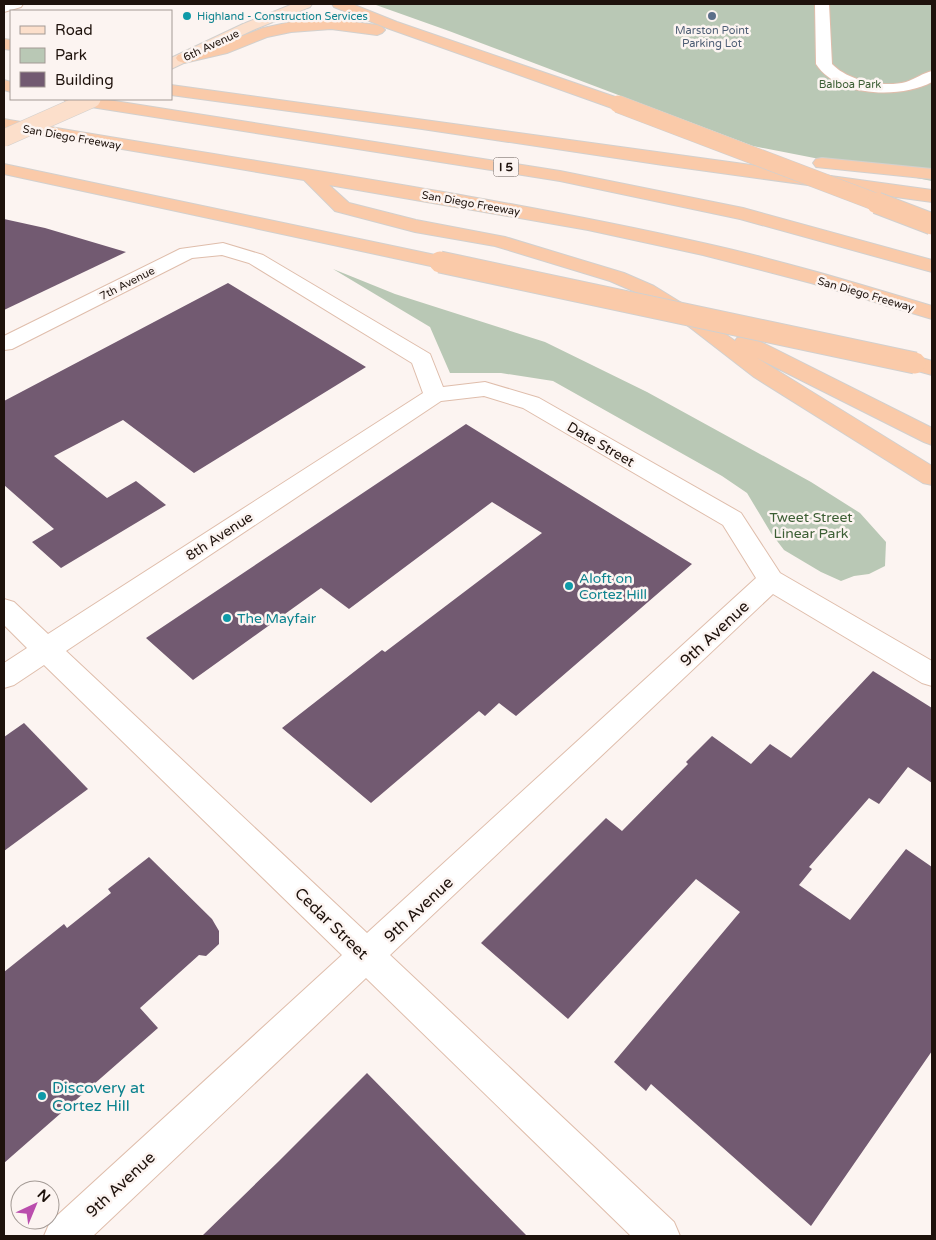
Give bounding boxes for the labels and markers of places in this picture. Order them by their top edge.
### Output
marker: Highland - Construction Services [181,10,193,22]
place label: Highland - Construction Services [197,10,368,23]
marker: Marston Point Parking Lot [706,10,718,22]
place label: Marston Point Parking Lot [675,24,749,50]
place label: Aloft on Cortez Hill [579,570,647,603]
marker: Aloft on Cortez Hill [563,580,575,592]
place label: The Mayfair [237,610,317,627]
marker: The Mayfair [221,612,233,624]
place label: Discovery at Cortez Hill [52,1078,145,1116]
marker: Discovery at Cortez Hill [36,1090,48,1102]

